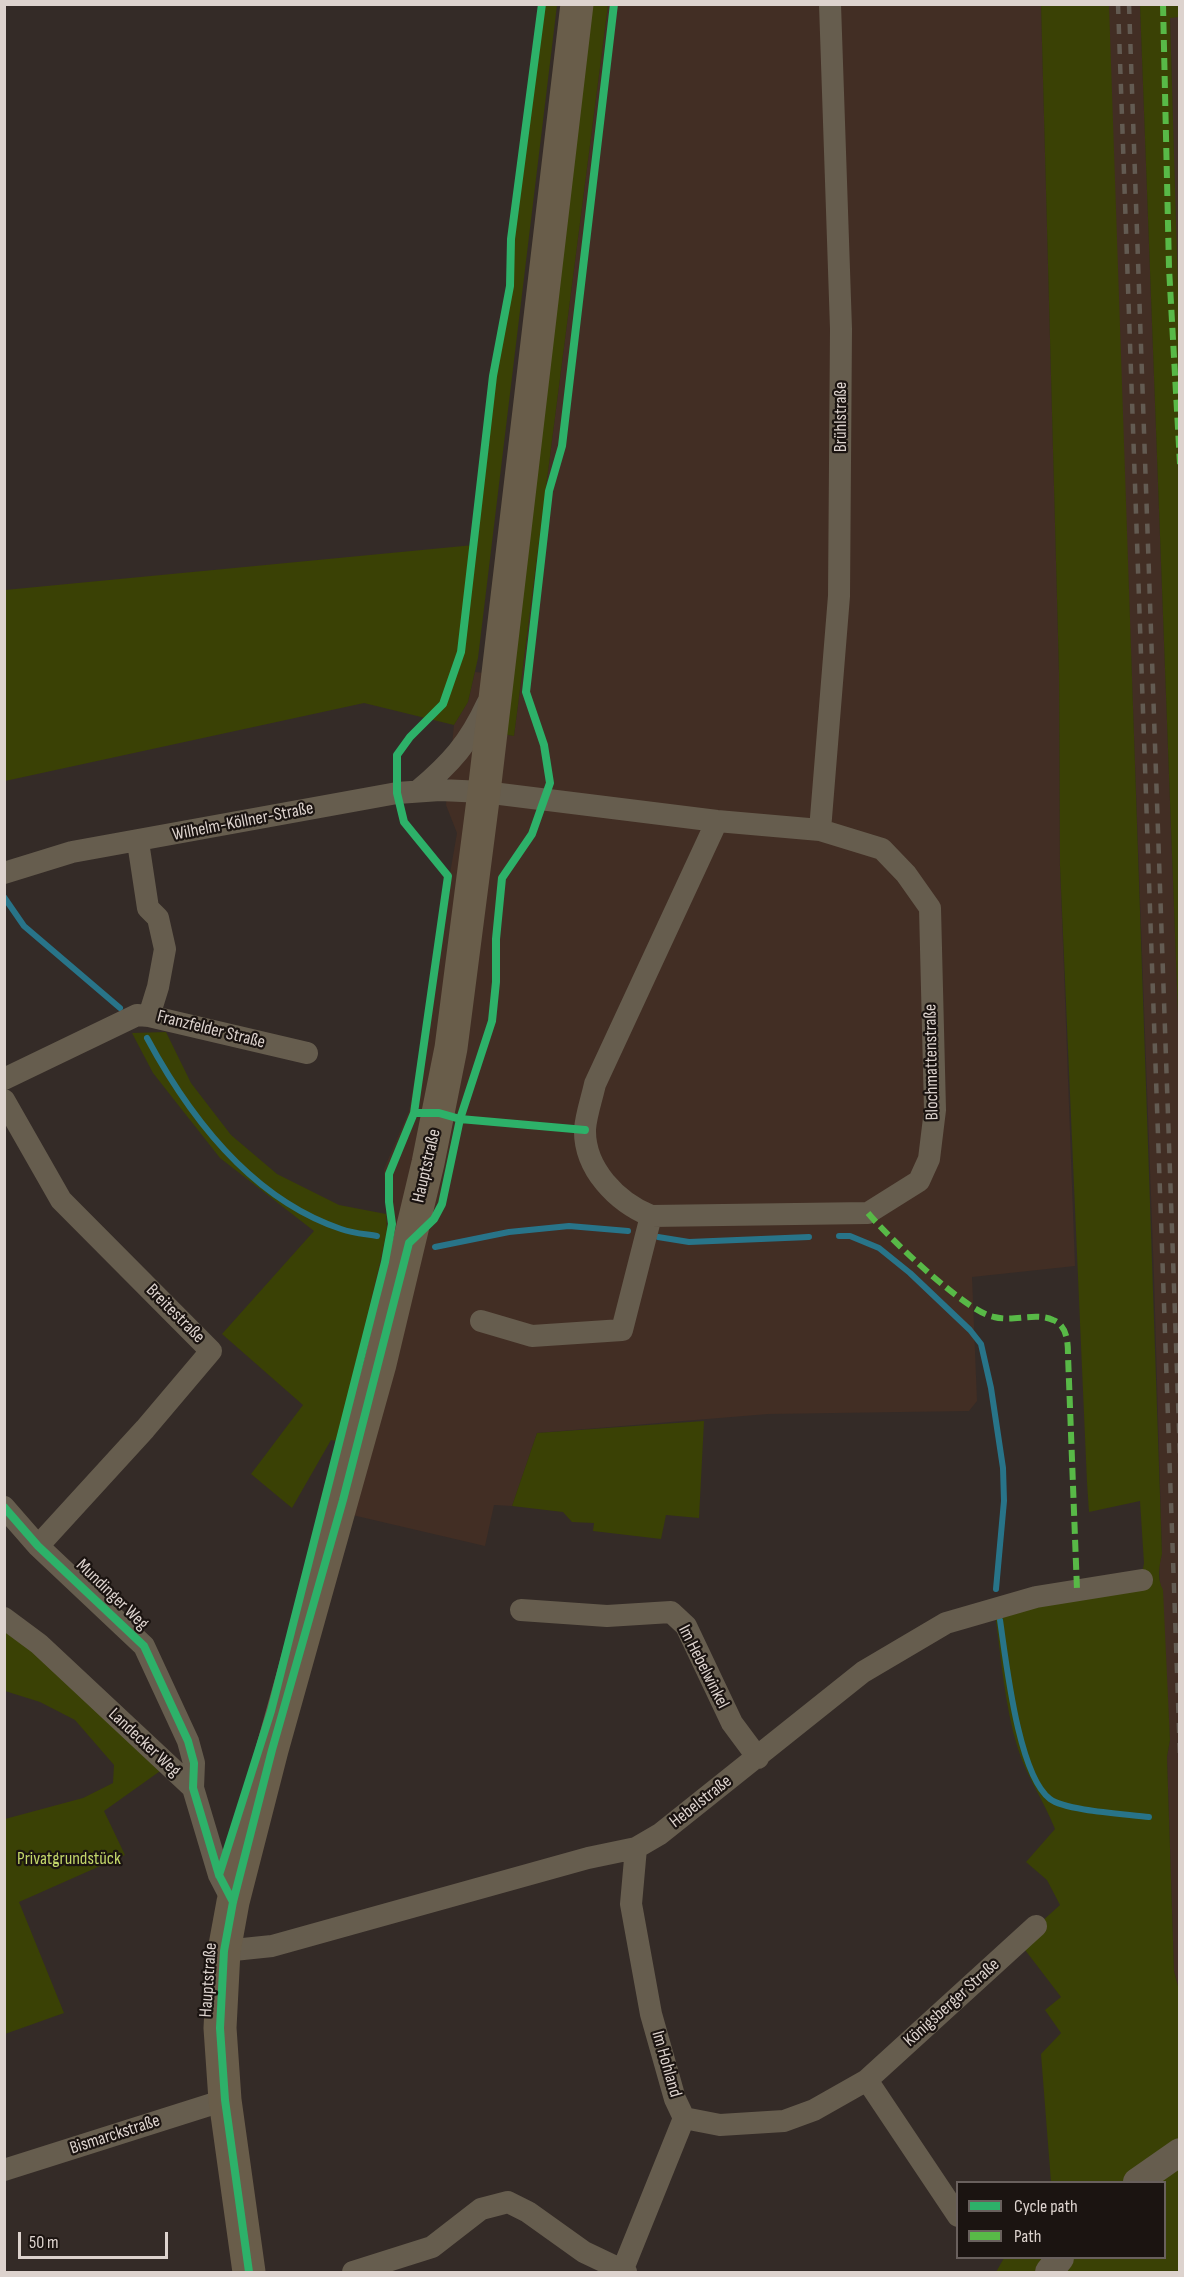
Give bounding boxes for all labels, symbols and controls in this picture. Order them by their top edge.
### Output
street label: Brühlstraße [830,382,852,452]
street label: Wilhelm-Köllner-Straße [171,798,315,846]
street label: Blochmattenstraße [920,1004,944,1120]
street label: Franzfelder Straße [155,1006,267,1054]
street label: Hauptstraße [408,1127,446,1205]
street label: Breitestraße [141,1280,209,1348]
street label: Mundinger Weg [71,1555,153,1635]
street label: Im Hebelwinkel [673,1622,733,1712]
street label: Landecker Weg [103,1704,185,1782]
street label: Hebelstraße [666,1771,736,1833]
park label: Privatgrundstück [17,1848,121,1870]
street label: Hauptstraße [196,1942,222,2018]
street label: Königsberger Straße [900,1954,1004,2052]
street label: Im Hohland [646,2028,686,2100]
street label: Bismarckstraße [67,2110,163,2160]
legend [956,2181,1166,2259]
text: Cycle path [1014,2196,1078,2217]
scale bar [21,2220,171,2258]
text: Path [1014,2226,1042,2247]
text: 50 m [29,2232,59,2253]

